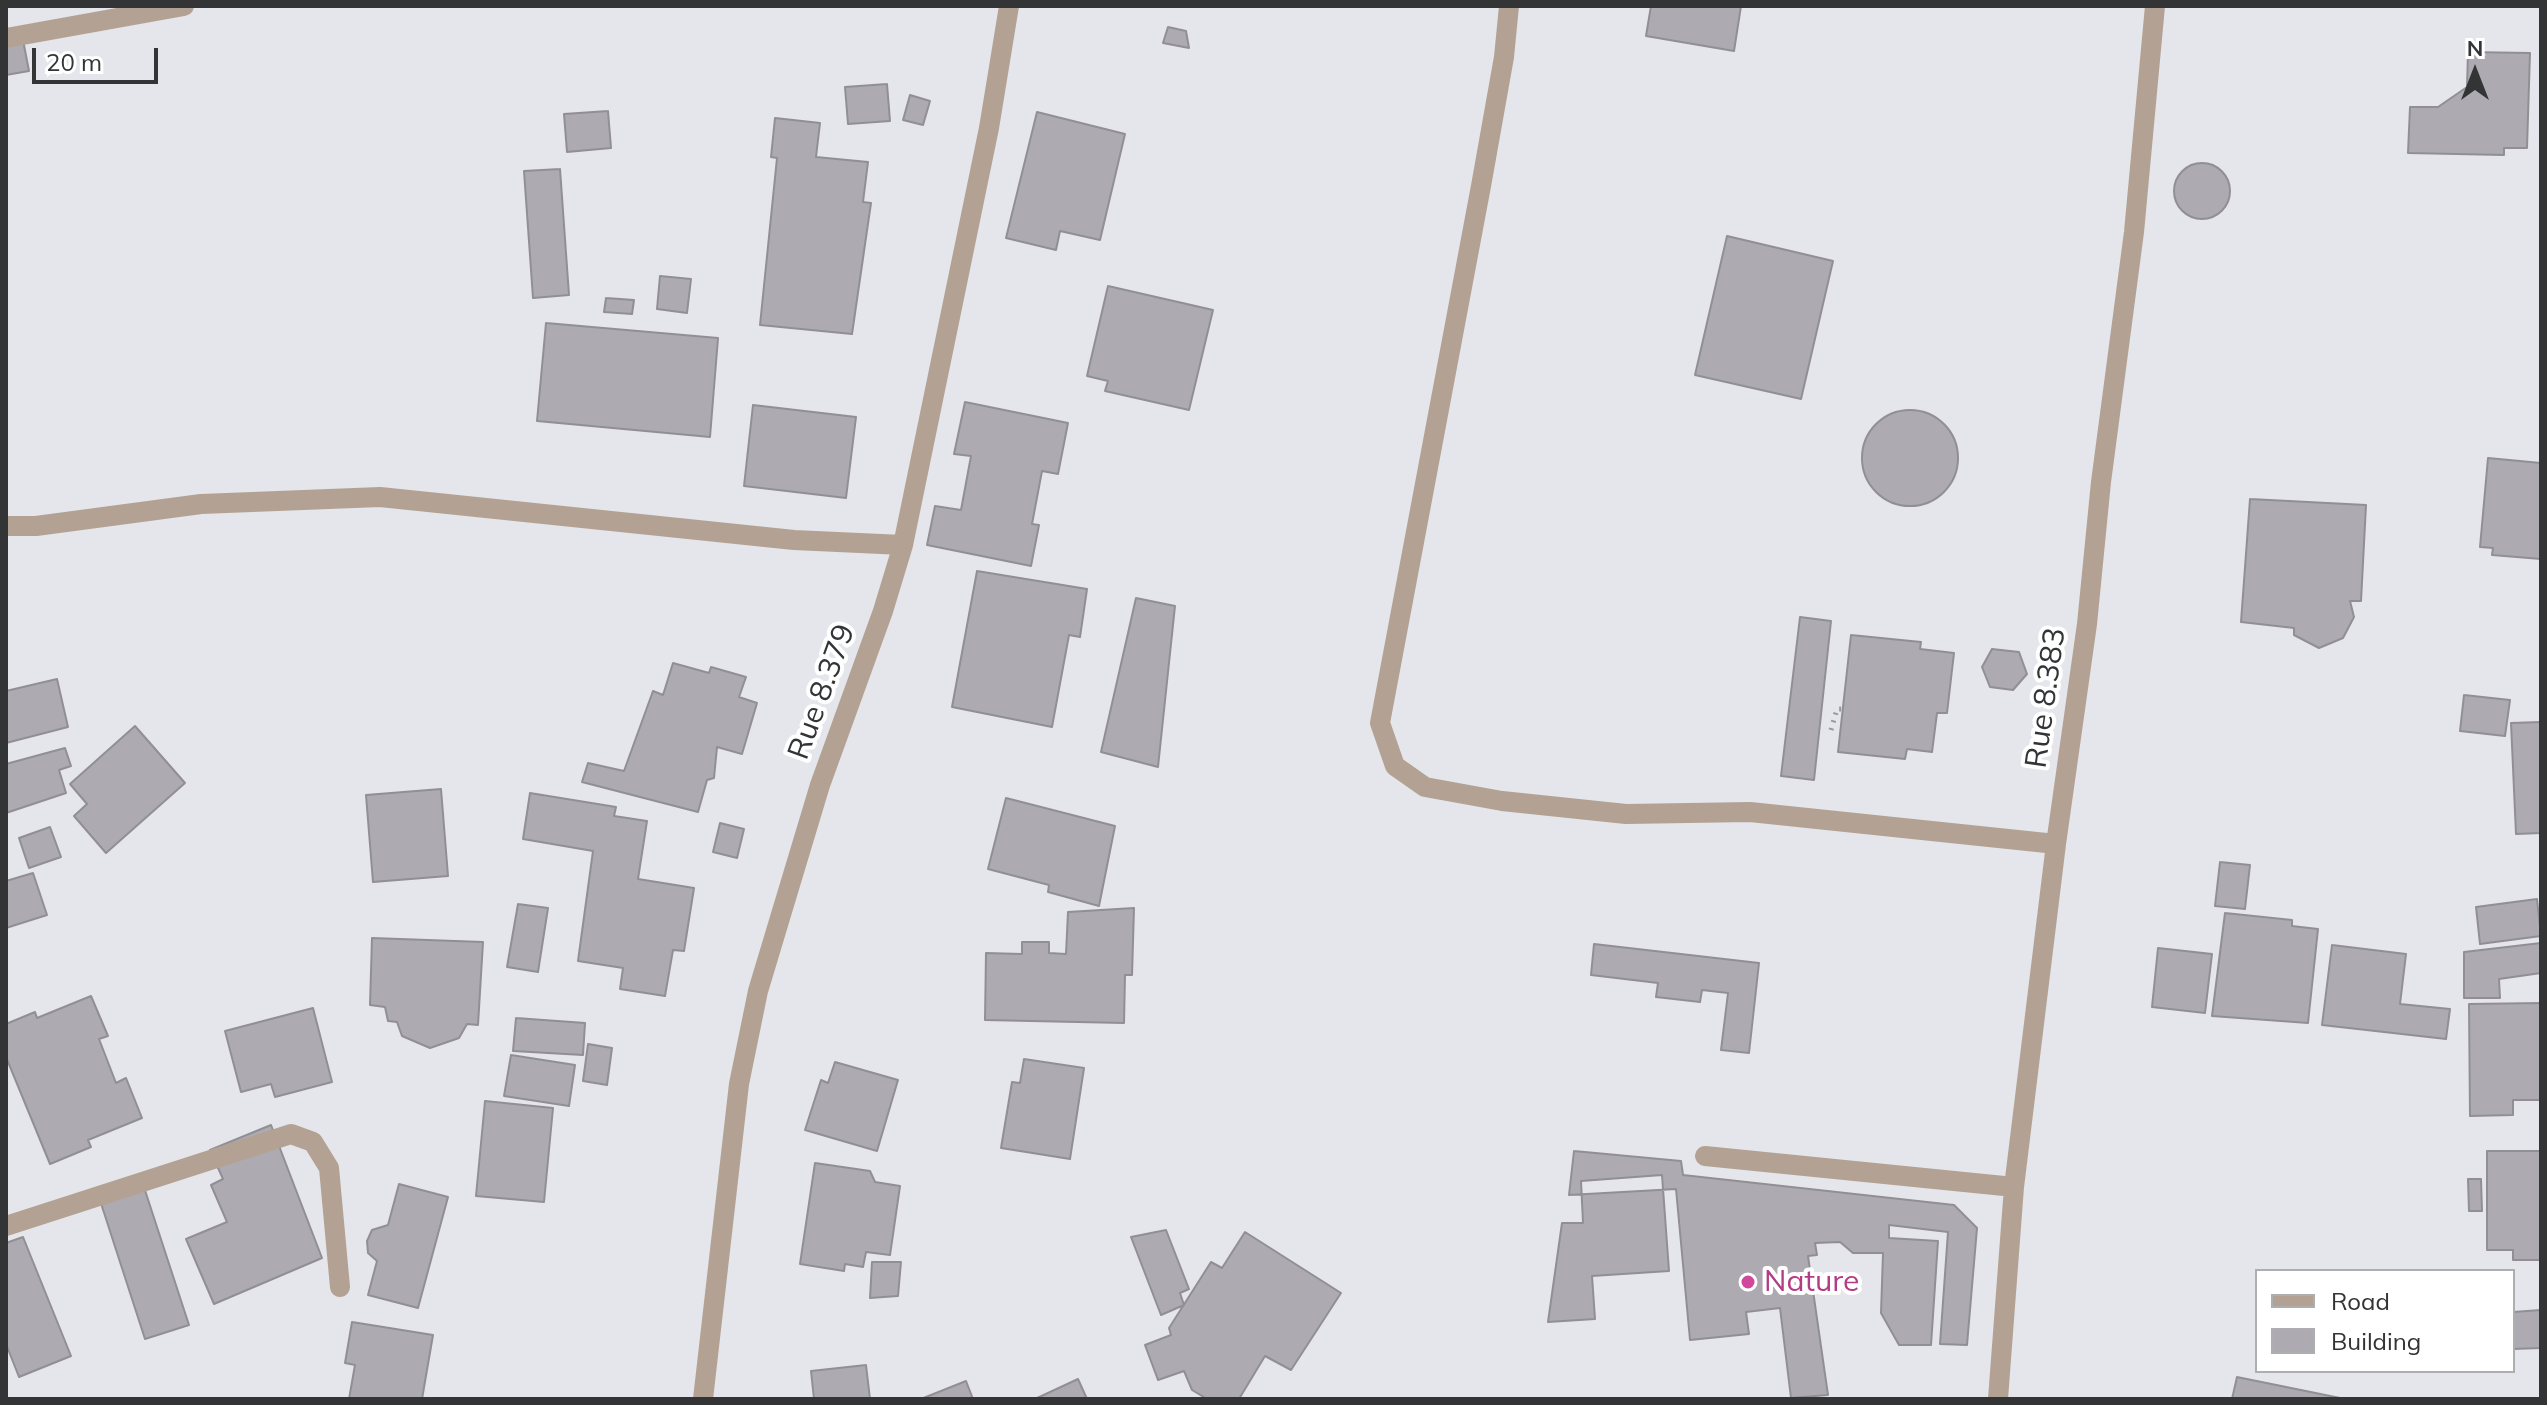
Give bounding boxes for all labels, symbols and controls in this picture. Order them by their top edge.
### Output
scale bar [36,32,162,82]
north arrow [2435,32,2515,112]
text: N [2467,34,2483,62]
text: 20 m [46,47,102,77]
street label: Rue 8.379 [781,620,863,764]
street label: Rue 8.383 [2018,626,2074,770]
place label: Nature [1764,1264,1859,1300]
legend [2255,1269,2515,1373]
marker: Nature [1739,1273,1757,1291]
text: Road [2331,1286,2390,1316]
text: Building [2331,1326,2421,1356]

